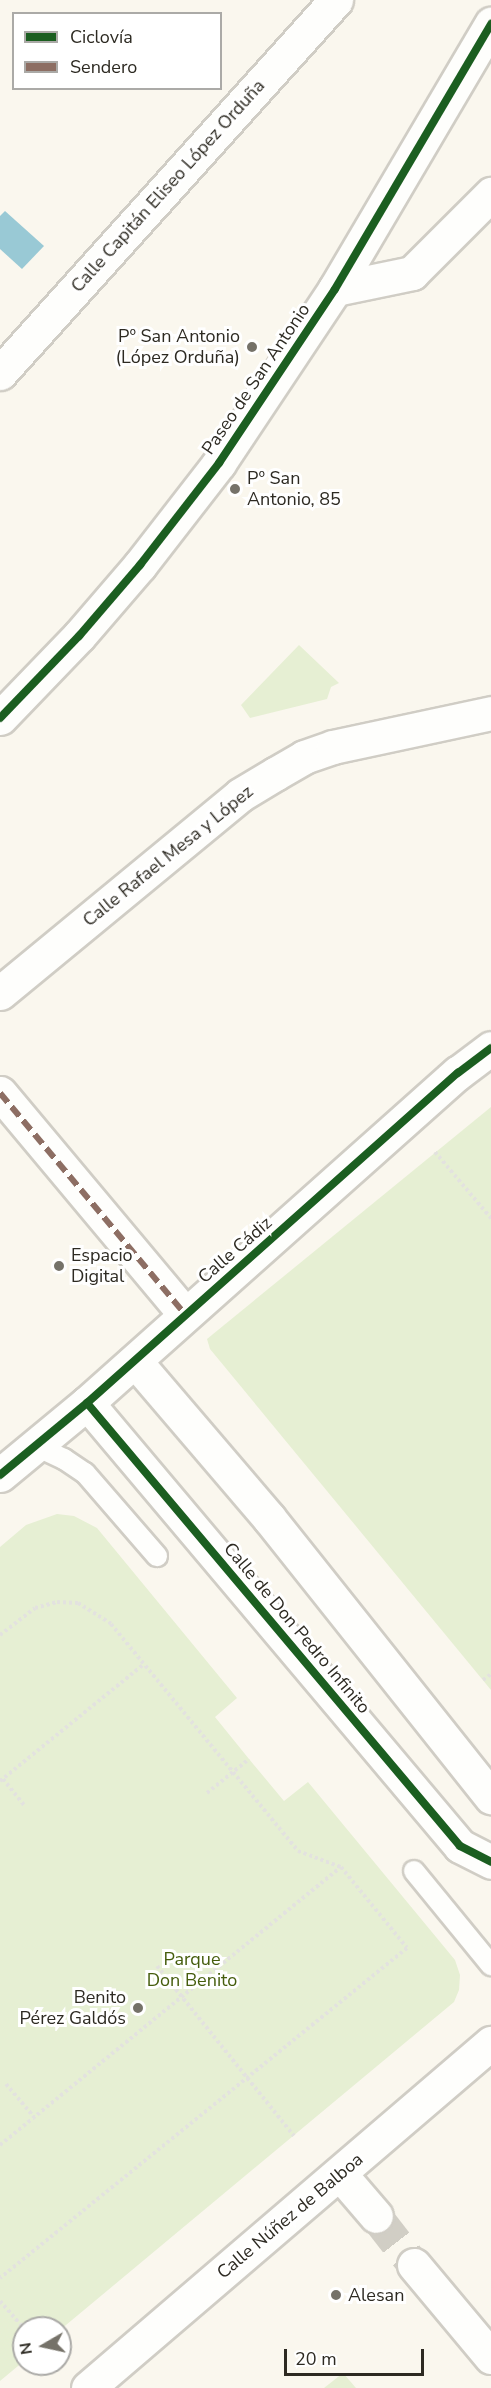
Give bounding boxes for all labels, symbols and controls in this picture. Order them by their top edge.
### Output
legend [12,12,222,90]
text: Ciclovía [70,25,133,49]
text: Sendero [70,55,137,79]
street label: Calle Capitán Eliseo López Orduña [67,75,269,297]
street label: Paseo de San Antonio [197,299,315,459]
place label: Pº San Antonio (López Orduña) [115,326,240,368]
marker: Pº San Antonio (López Orduña) [245,340,259,354]
place label: Pº San Antonio, 85 [247,468,341,510]
marker: Pº San Antonio, 85 [228,482,242,496]
street label: Calle Rafael Mesa y López [79,781,257,931]
street label: Calle Cádiz [194,1212,276,1288]
place label: Espacio Digital [71,1245,133,1288]
marker: Espacio Digital [52,1259,66,1273]
street label: Calle de Don Pedro Infinito [219,1538,375,1718]
park label: Parque Don Benito [147,1949,237,1992]
place label: Benito Pérez Galdós [20,1987,126,2030]
marker: Benito Pérez Galdós [131,2001,145,2015]
street label: Calle Núñez de Balboa [213,2149,367,2283]
place label: Alesan [348,2284,404,2306]
marker: Alesan [329,2288,343,2302]
north arrow [12,2316,72,2376]
scale bar [287,2337,426,2375]
text: N [14,2341,38,2356]
text: 20 m [295,2347,337,2371]

